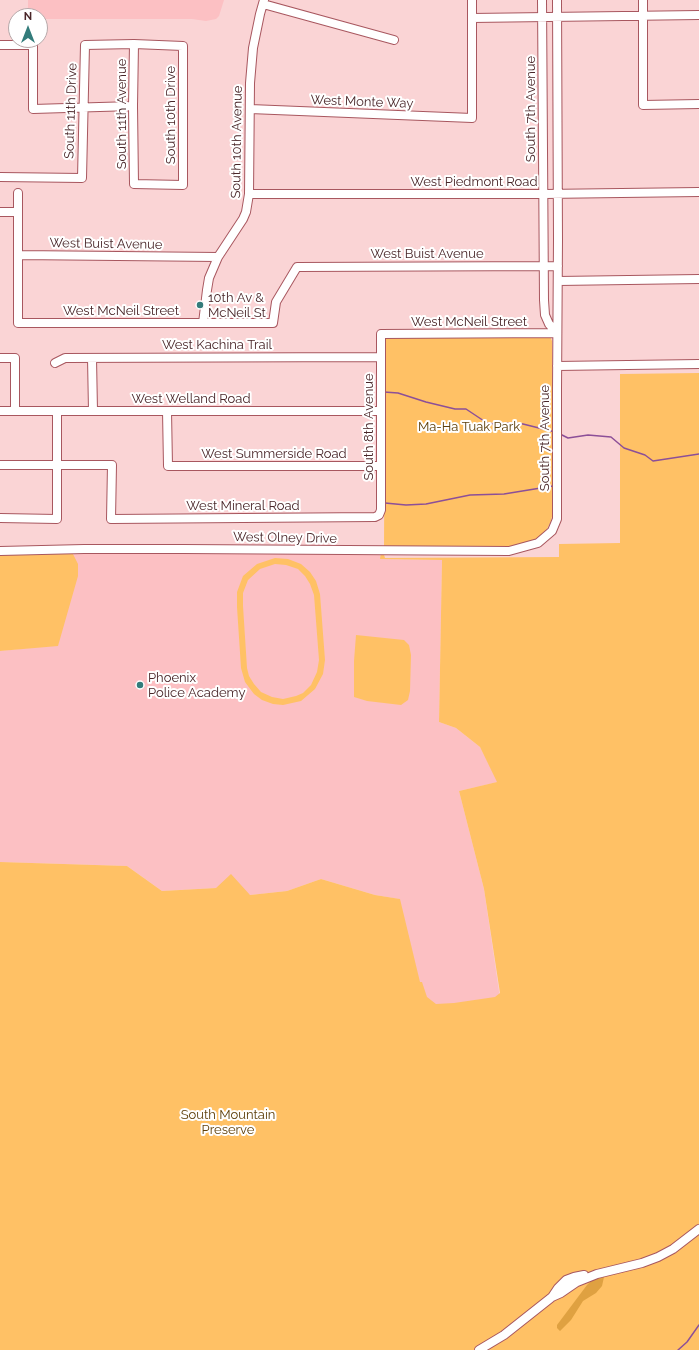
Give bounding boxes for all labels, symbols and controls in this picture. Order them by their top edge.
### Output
north arrow [8,8,48,48]
text: N [24,10,32,23]
street label: South 7th Avenue [523,56,539,162]
street label: South 11th Avenue [114,59,130,169]
street label: South 11th Drive [62,63,80,159]
street label: South 10th Drive [163,66,179,164]
street label: South 10th Avenue [228,85,246,199]
street label: West Monte Way [310,92,414,112]
street label: West Piedmont Road [411,174,537,190]
street label: West Buist Avenue [49,235,163,253]
street label: West Buist Avenue [370,246,484,262]
place label: 10th Av & McNeil St [208,290,266,321]
marker: 10th Av & McNeil St [195,300,205,310]
street label: West McNeil Street [63,303,179,319]
street label: West McNeil Street [411,314,527,330]
street label: West Kachina Trail [162,337,272,353]
street label: South 8th Avenue [361,373,377,481]
street label: South 7th Avenue [537,385,553,491]
street label: West Welland Road [132,391,250,407]
park label: Ma-Ha Tuak Park [418,419,520,435]
street label: West Summerside Road [201,446,347,462]
street label: West Mineral Road [186,498,300,514]
street label: West Olney Drive [233,529,337,547]
place label: Phoenix Police Academy [148,670,245,701]
marker: Phoenix Police Academy [135,680,145,690]
park label: South Mountain Preserve [181,1107,275,1138]

